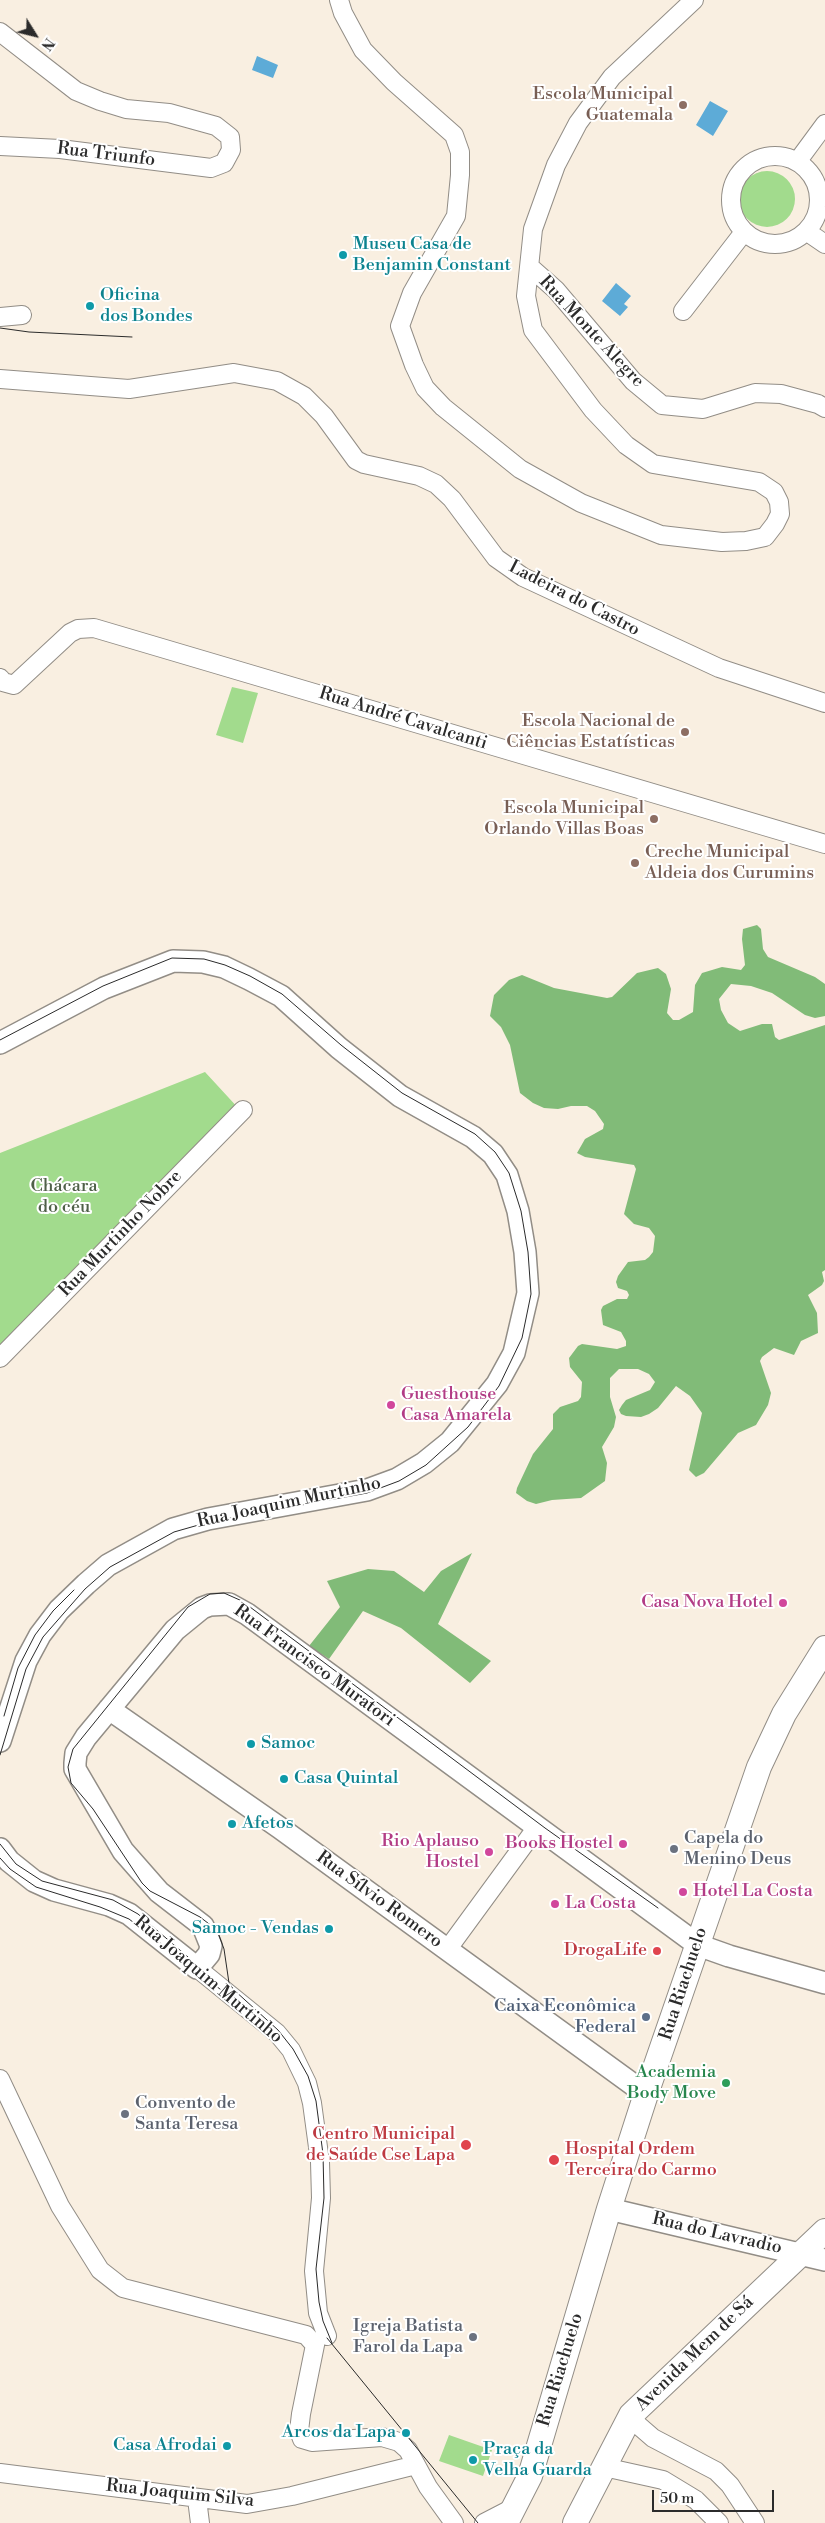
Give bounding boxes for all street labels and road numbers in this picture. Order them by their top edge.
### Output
street label: Rua Triunfo [56,138,156,172]
street label: Rua Monte Alegre [534,272,648,392]
street label: Ladeira do Castro [505,557,643,641]
street label: Rua André Cavalcanti [316,683,490,755]
street label: Rua Murtinho Nobre [55,1166,187,1302]
street label: Rua Joaquim Murtinho [195,1473,383,1533]
street label: Rua Francisco Muratori [229,1600,399,1732]
street label: Rua Sílvio Romero [312,1847,446,1953]
street label: Rua Joaquim Murtinho [129,1911,287,2049]
street label: Rua Riachuelo [656,1925,712,2043]
street label: Rua do Lavradio [650,2209,784,2259]
street label: Avenida Mem de Sá [631,2292,759,2416]
street label: Rua Riachuelo [533,2311,589,2429]
street label: Rua Joaquim Silva [105,2475,255,2513]

